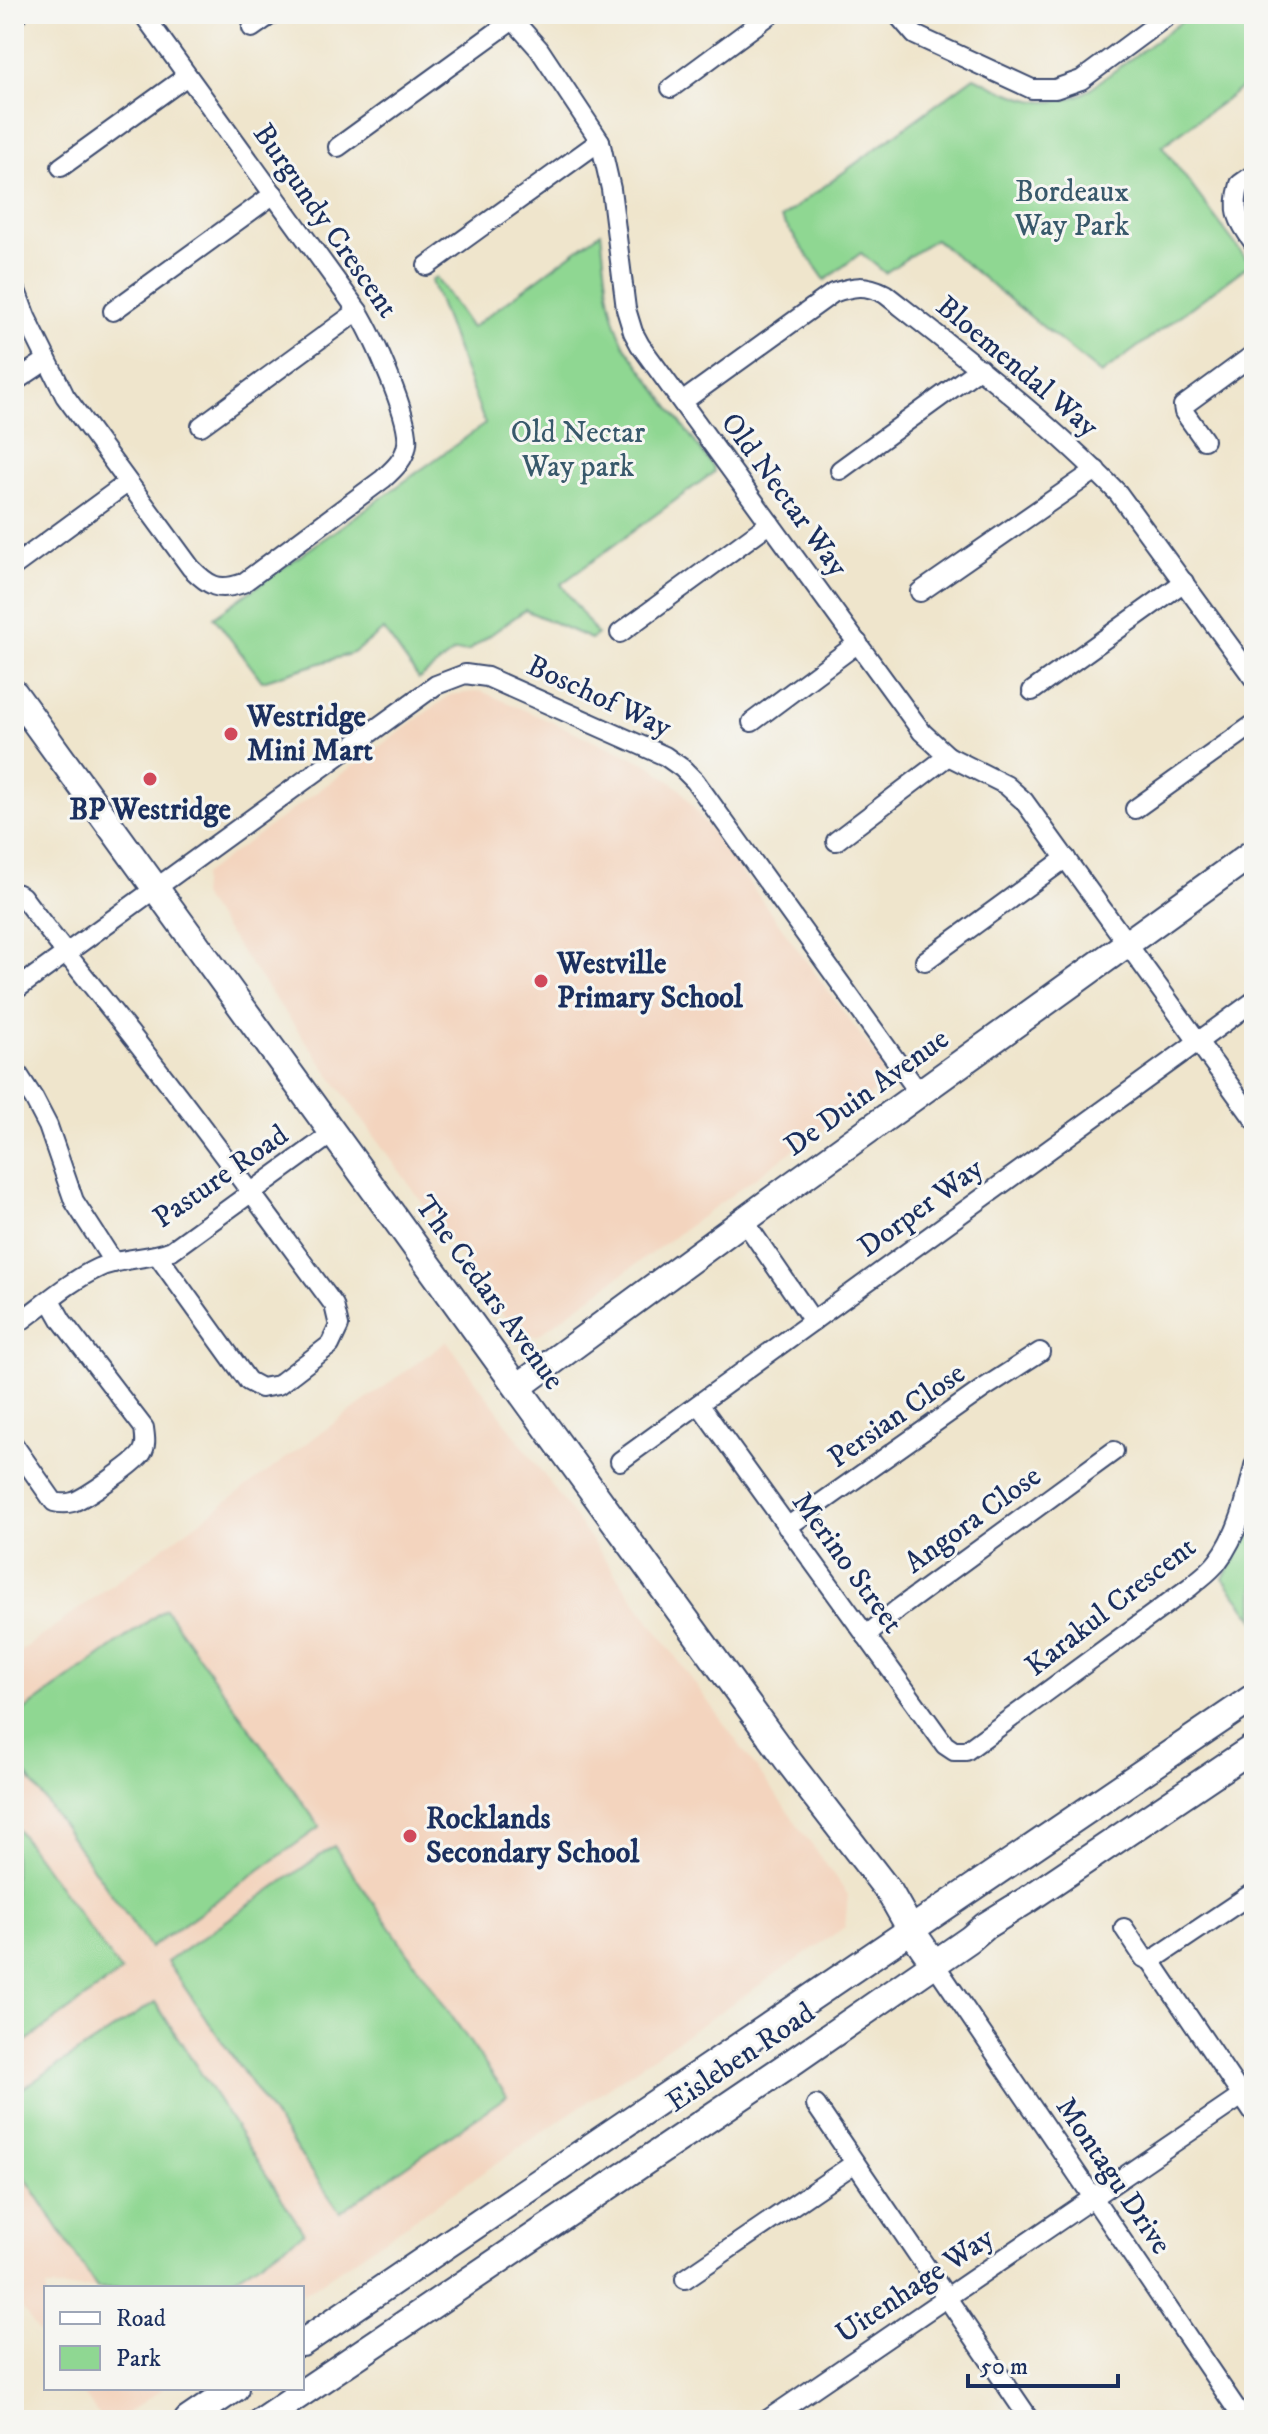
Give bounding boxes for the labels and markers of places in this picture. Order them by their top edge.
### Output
place label: Westridge Mini Mart [246,699,373,770]
marker: Westridge Mini Mart [222,725,240,743]
marker: BP Westridge [141,770,159,788]
place label: BP Westridge [69,792,231,829]
place label: Westville Primary School [556,946,744,1017]
marker: Westville Primary School [532,972,550,990]
place label: Rocklands Secondary School [426,1801,640,1872]
marker: Rocklands Secondary School [401,1827,419,1845]

